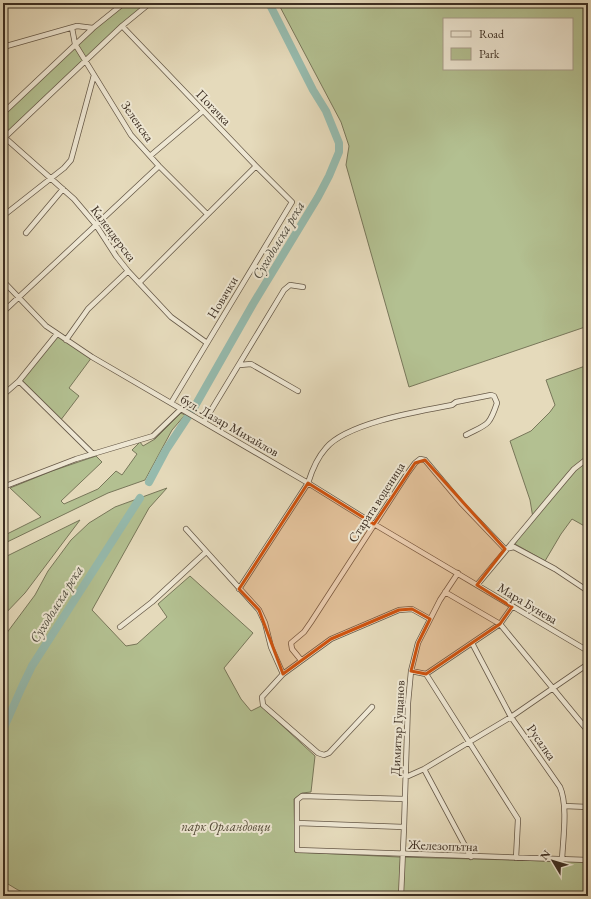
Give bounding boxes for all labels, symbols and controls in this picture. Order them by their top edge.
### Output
legend [443,18,573,70]
text: Road [479,26,505,42]
text: Park [479,46,500,62]
street label: Погачка [192,86,236,130]
street label: Зеленска [117,98,158,146]
water label: Суходолска река [248,198,308,282]
street label: Календерска [87,202,141,265]
street label: Новачки [203,273,242,321]
street label: бул. Лазар Михайлов [177,390,283,461]
street label: Старата воденица [344,458,409,546]
water label: Суходолска река [25,562,87,646]
street label: Мара Бунева [495,579,561,628]
street label: Димитър Гущанов [387,679,409,776]
street label: Русалка [523,721,561,764]
park label: парк Орландовци [181,818,271,835]
street label: Железопътна [407,836,479,855]
north arrow [533,841,573,881]
text: N [537,847,553,863]

